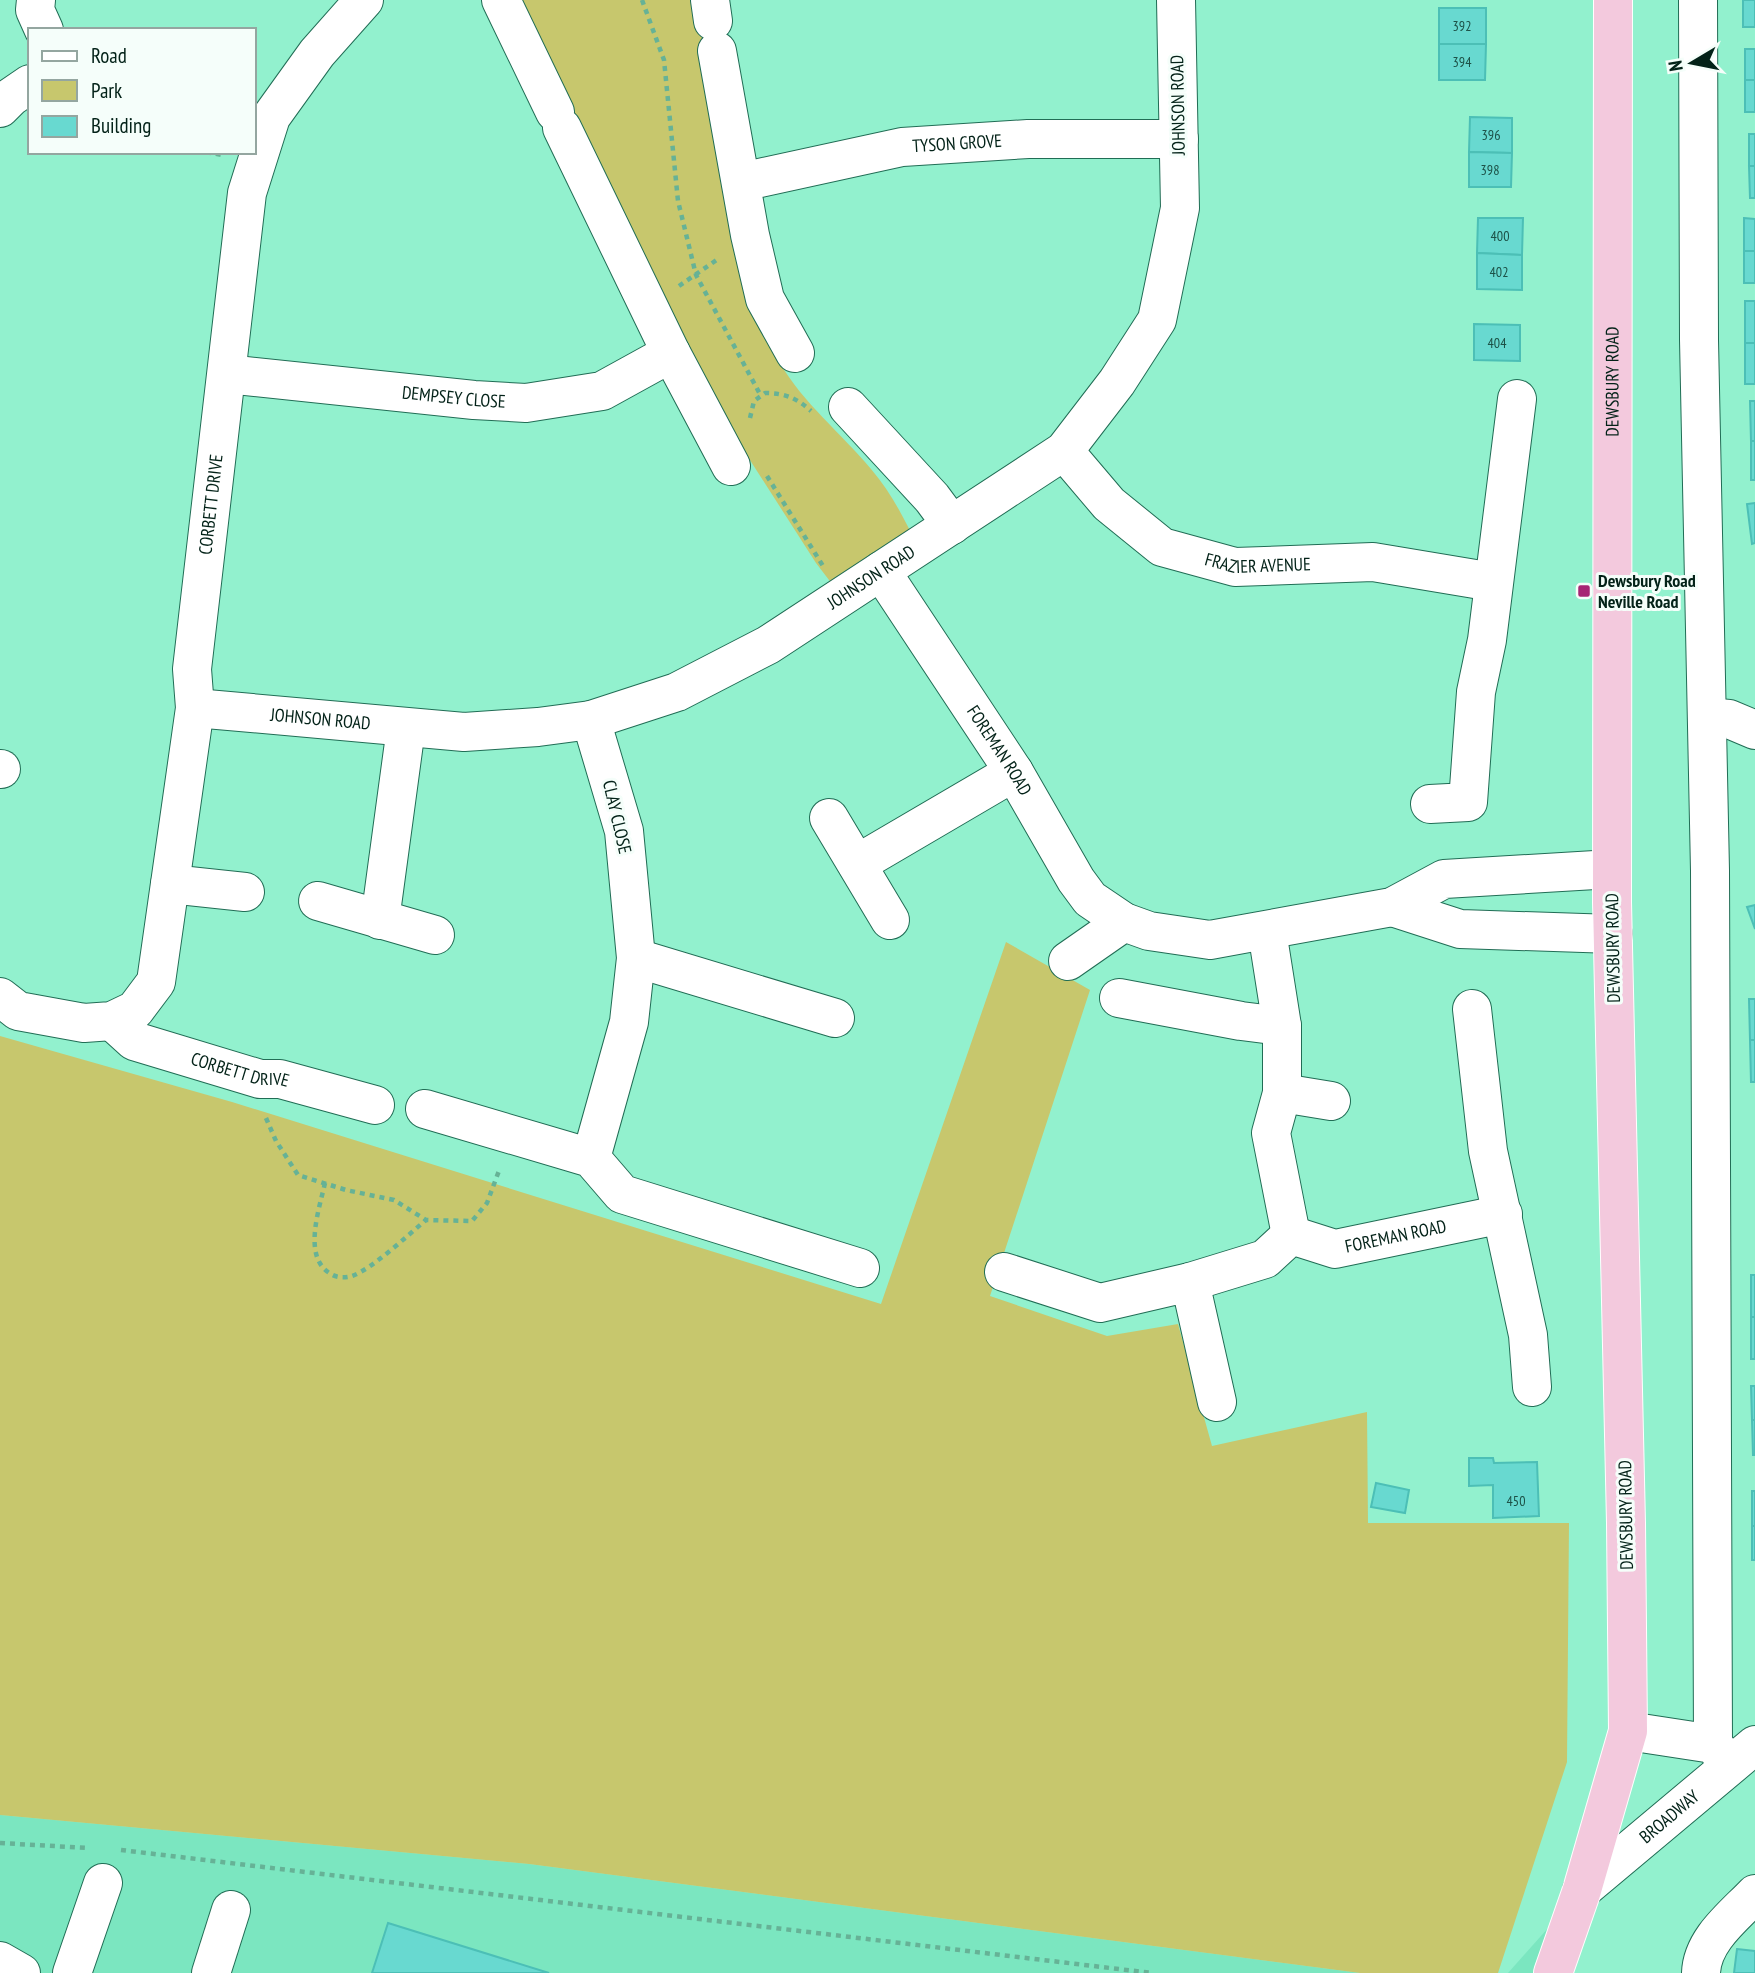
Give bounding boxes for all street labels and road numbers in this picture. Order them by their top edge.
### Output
street label: JOHNSON ROAD [1165,55,1190,156]
street label: TYSON GROVE [912,129,1003,157]
street label: DEWSBURY ROAD [1601,327,1624,437]
street label: DEMPSEY CLOSE [401,380,506,413]
street label: CORBETT DRIVE [193,453,228,556]
street label: JOHNSON ROAD [822,540,919,615]
street label: FRAZIER AVENUE [1202,547,1311,578]
street label: FOREMAN ROAD [962,701,1037,800]
street label: JOHNSON ROAD [269,703,372,735]
street label: CLAY CLOSE [598,778,637,856]
street label: DEWSBURY ROAD [1600,893,1625,1003]
street label: CORBETT DRIVE [188,1047,292,1092]
street label: FOREMAN ROAD [1343,1214,1448,1258]
street label: DEWSBURY ROAD [1613,1460,1638,1570]
street label: BROADWAY [1634,1784,1704,1848]

